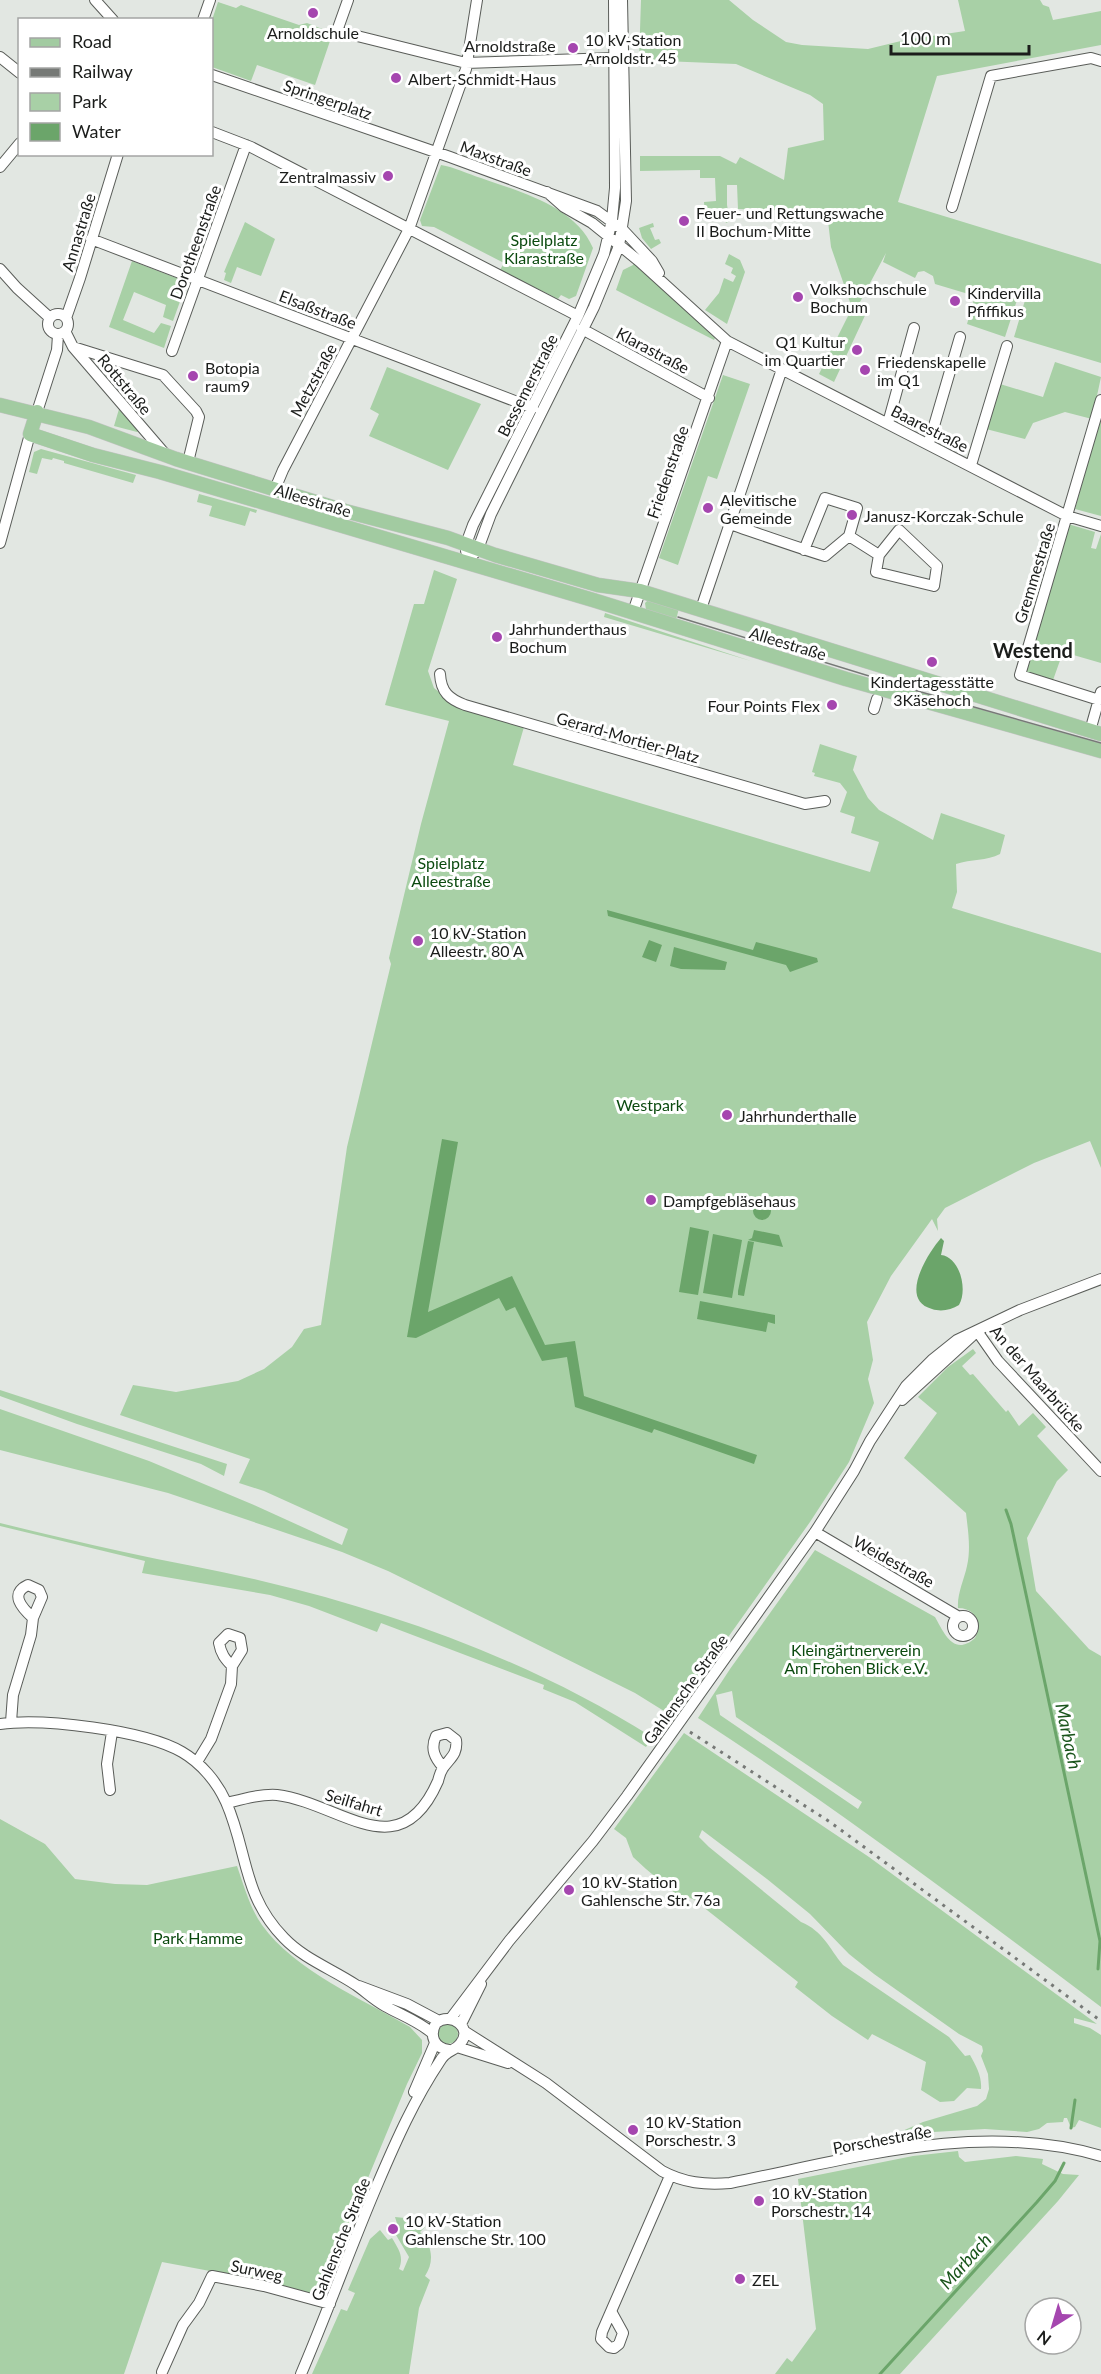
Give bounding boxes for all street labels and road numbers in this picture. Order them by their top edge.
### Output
street label: Arnoldstraße [464,36,556,55]
street label: Springerplatz [281,75,375,123]
street label: Maxstraße [458,136,534,180]
street label: Dorotheenstraße [166,182,224,302]
street label: Annastraße [57,191,99,273]
street label: Elsaßstraße [277,286,359,332]
street label: Klarastraße [613,323,693,377]
street label: Bessemerstraße [493,331,561,439]
street label: Metzstraße [286,340,340,420]
street label: Rottstraße [94,350,156,418]
street label: Baarestraße [888,400,972,456]
street label: Friedenstraße [642,423,692,521]
street label: Alleestraße [272,479,354,521]
street label: Gremmestraße [1010,520,1058,626]
street label: Alleestraße [747,622,829,664]
street label: Gerard-Mortier-Platz [554,708,702,766]
street label: An der Maarbrücke [987,1321,1089,1435]
street label: Weidestraße [850,1531,938,1591]
street label: Gahlensche Straße [639,1630,731,1748]
street label: Seilfahrt [323,1784,385,1820]
street label: Porschestraße [831,2121,933,2157]
street label: Gahlensche Straße [307,2175,373,2303]
street label: Surweg [229,2255,285,2285]

